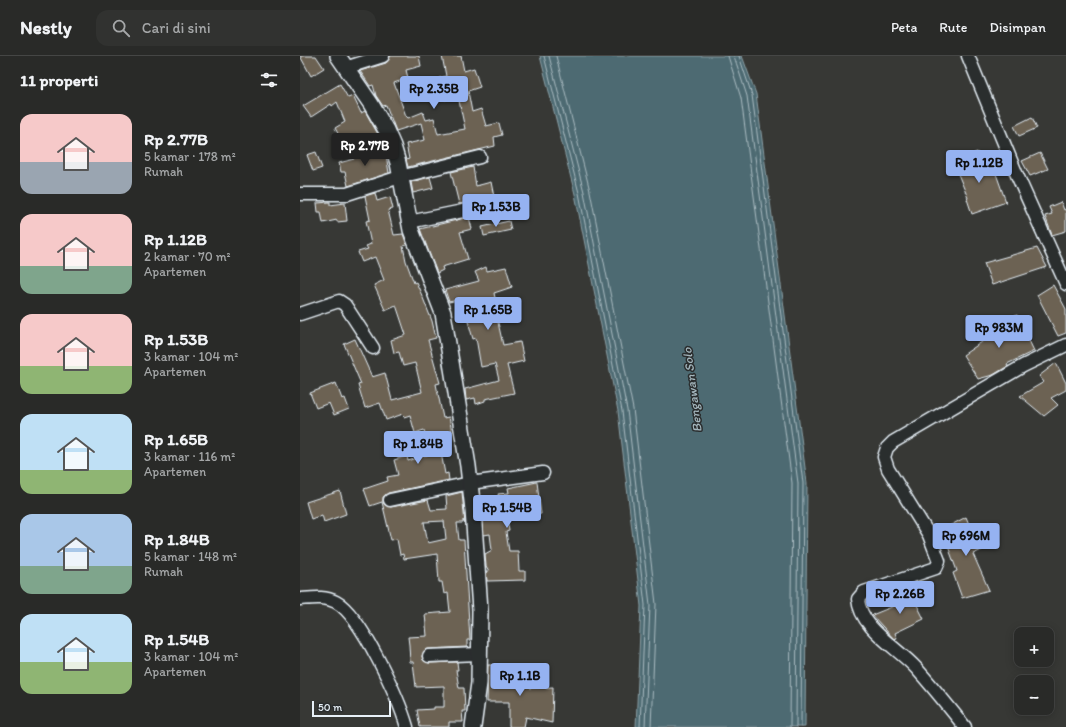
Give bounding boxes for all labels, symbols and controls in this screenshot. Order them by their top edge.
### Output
search box [96,10,376,46]
text: Nestly [20,16,72,39]
icon: search [110,17,132,39]
text: Cari di sini [142,19,211,37]
text: Peta [891,19,917,36]
text: Rute [939,19,967,36]
text: Disimpan [989,19,1046,36]
icon: filters [258,69,280,91]
text: 11 properti [20,70,98,90]
pin: Rp 2.35B [393,76,475,110]
text: Rp 2.35B [409,81,459,96]
text: Rp 2.77B [144,129,208,149]
icon: home [52,130,100,178]
pin: Rp 2.77B [324,133,406,167]
text: Rp 2.77B [341,138,389,153]
text: 5 kamar · 178 m² [144,149,236,164]
pin: Rp 1.12B [938,150,1020,184]
text: Rp 1.12B [955,155,1003,170]
text: Rumah [144,164,183,179]
pin: Rp 1.53B [455,194,537,228]
text: Rp 1.53B [471,199,521,214]
text: Rp 1.12B [144,229,207,249]
icon: home [52,230,100,278]
text: 2 kamar · 70 m² [144,249,231,264]
text: Apartemen [144,264,206,279]
pin: Rp 1.65B [447,297,529,331]
text: Rp 1.65B [464,302,512,317]
pin: Rp 983M [962,315,1036,349]
text: Rp 983M [974,320,1024,335]
text: Rp 1.53B [144,329,208,349]
icon: home [52,330,100,378]
water label: Bengawan Solo [679,346,705,433]
text: 3 kamar · 104 m² [144,349,238,364]
text: Apartemen [144,364,206,379]
text: Rp 1.65B [144,429,208,449]
icon: home [52,430,100,478]
pin: Rp 1.84B [377,431,459,465]
text: Rp 1.84B [393,436,443,451]
text: 3 kamar · 116 m² [144,449,235,464]
text: Apartemen [144,464,206,479]
pin: Rp 1.54B [466,495,548,529]
text: Rp 1.54B [482,500,532,515]
pin: Rp 696M [929,523,1003,557]
text: Rp 696M [942,528,990,543]
text: Rp 1.84B [144,529,210,549]
icon: home [52,530,100,578]
text: 5 kamar · 148 m² [144,549,237,564]
text: Rumah [144,564,183,579]
pin: Rp 2.26B [859,581,941,615]
text: Rp 2.26B [875,586,925,601]
map controls [1014,627,1054,715]
button: + [1014,627,1054,667]
text: Rp 1.54B [144,629,209,649]
icon: home [52,630,100,678]
text: 3 kamar · 104 m² [144,649,238,664]
pin: Rp 1.1B [483,663,557,697]
text: Apartemen [144,664,206,679]
text: Rp 1.1B [499,668,541,683]
button: − [1014,675,1054,715]
scale bar [312,699,391,718]
text: 50 m [318,701,342,714]

